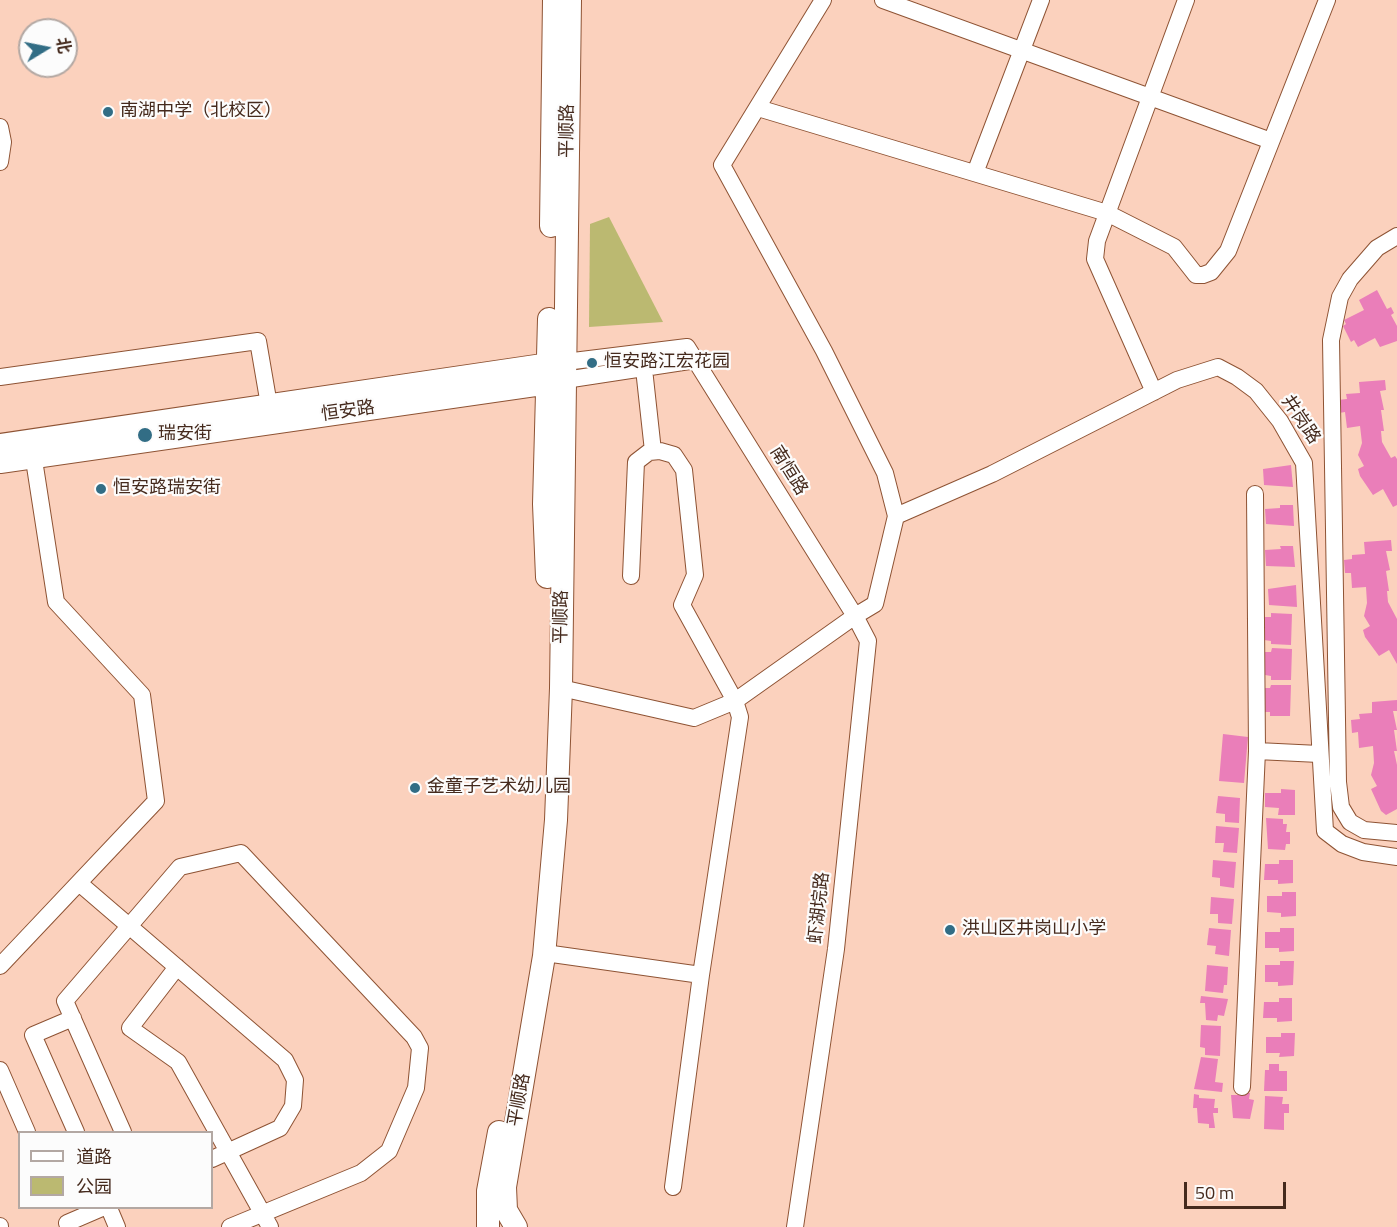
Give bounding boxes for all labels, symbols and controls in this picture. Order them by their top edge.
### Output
north arrow [18,18,78,78]
text: 北 [51,35,77,55]
place label: 南湖中学（北校区） [120,101,282,123]
street label: 平顺路 [557,104,579,158]
marker: 南湖中学（北校区） [101,105,115,119]
place label: 恒安路江宏花园 [604,352,730,374]
marker: 恒安路江宏花园 [585,356,599,370]
street label: 井岗路 [1276,392,1324,448]
street label: 恒安路 [320,398,376,426]
place label: 瑞安街 [158,424,212,446]
marker: 瑞安街 [136,426,154,444]
street label: 南恒路 [765,442,811,500]
place label: 恒安路瑞安街 [113,478,221,500]
marker: 恒安路瑞安街 [94,482,108,496]
street label: 平顺路 [551,590,573,644]
place label: 金童子艺术幼儿园 [427,777,571,799]
marker: 金童子艺术幼儿园 [408,781,422,795]
street label: 虾湖垸路 [805,871,835,945]
place label: 洪山区井岗山小学 [962,919,1106,941]
marker: 洪山区井岗山小学 [943,923,957,937]
street label: 平顺路 [505,1072,535,1128]
legend [18,1131,213,1209]
text: 道路 [76,1143,112,1170]
scale bar [1187,1170,1289,1208]
text: 公园 [76,1173,112,1200]
text: 50 m [1195,1179,1234,1206]

